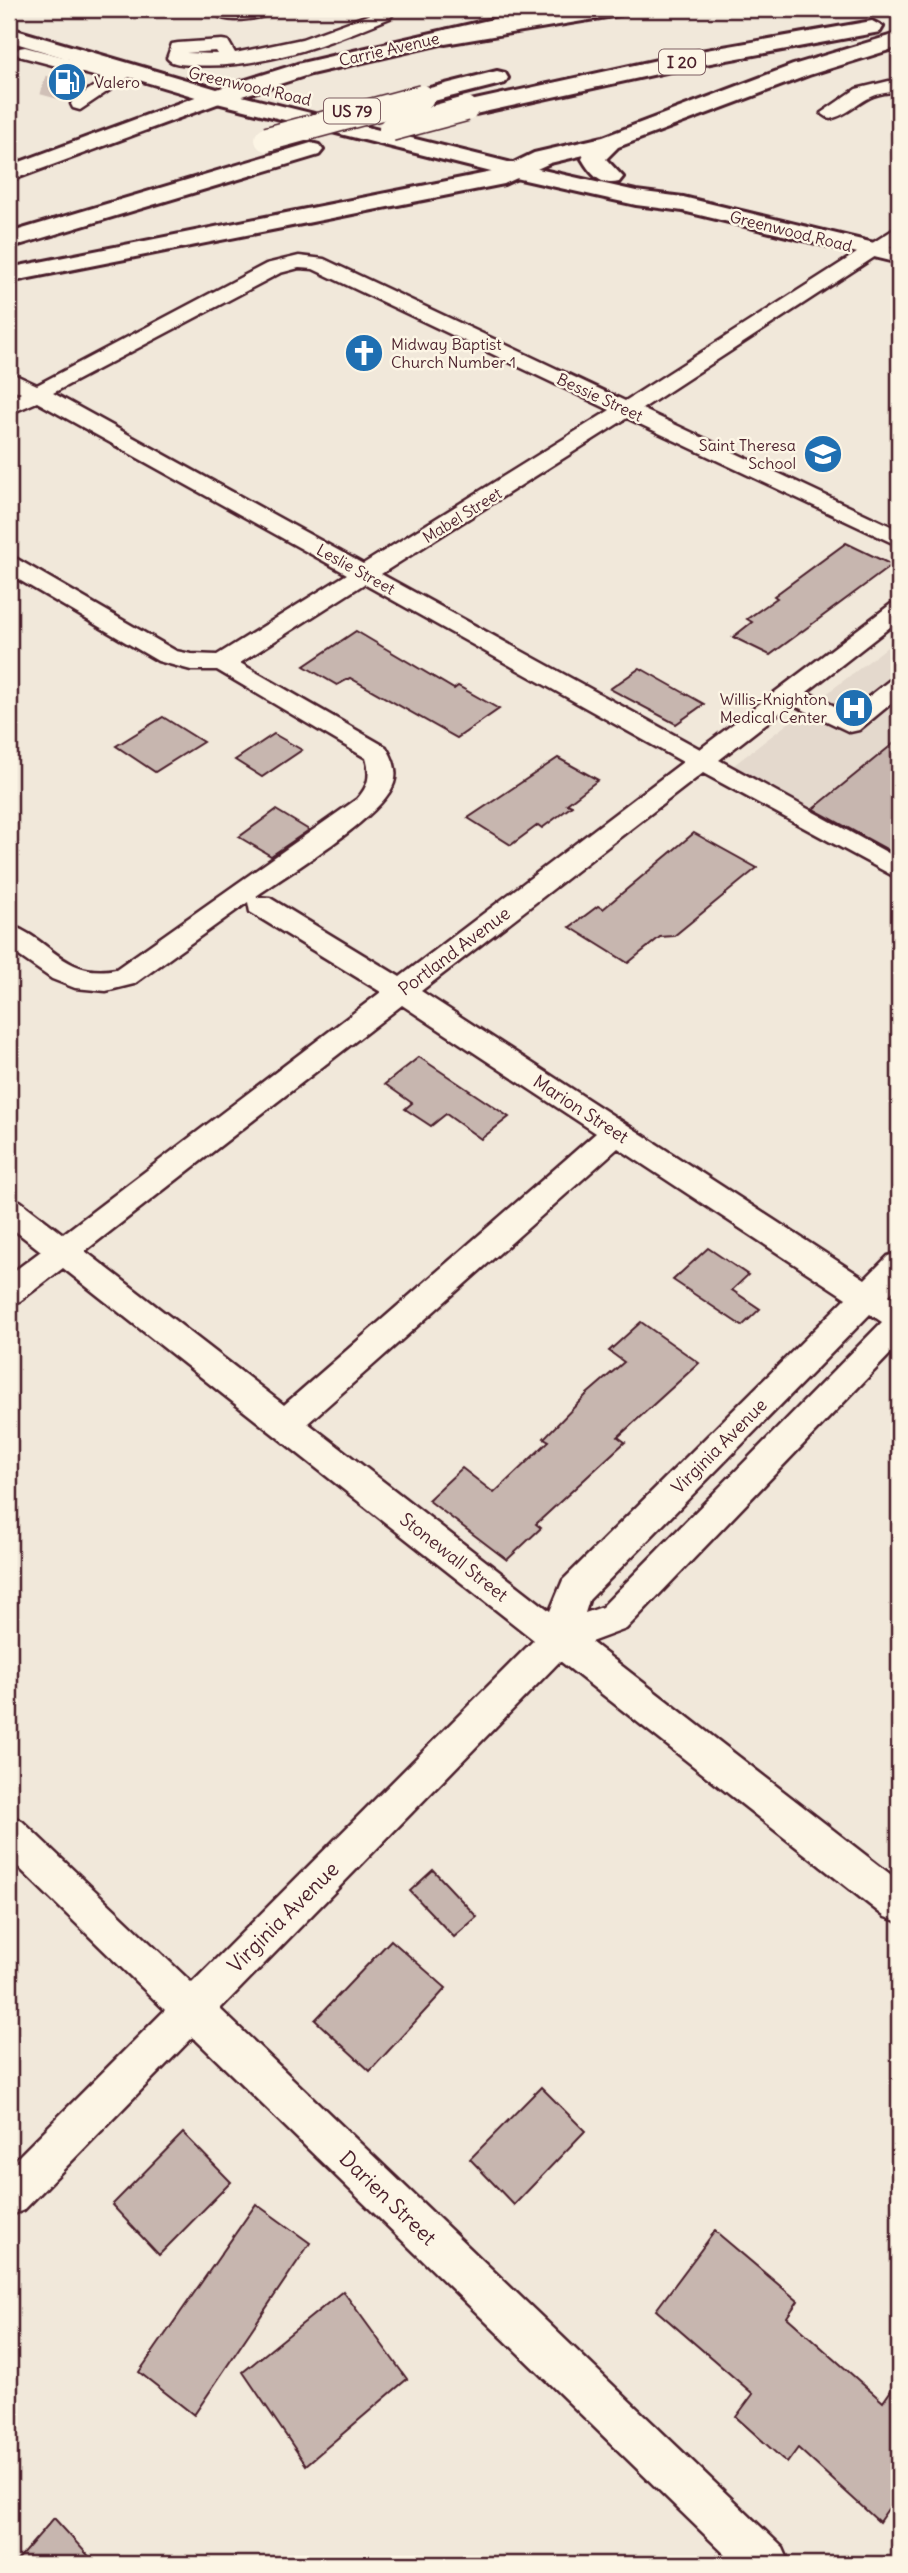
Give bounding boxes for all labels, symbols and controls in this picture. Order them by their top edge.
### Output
street label: Carrie Avenue [337,28,441,70]
road number: I 20 [659,50,705,74]
fuel station icon: Valero [46,61,88,103]
street label: Greenwood Road [187,62,313,110]
place label: Valero [94,72,140,92]
road number: US 79 [324,99,380,124]
street label: Greenwood Road [728,206,854,256]
church icon: Midway Baptist Church Number 1 [343,332,385,374]
place label: Midway Baptist Church Number 1 [391,334,516,372]
street label: Bessie Street [554,368,647,426]
school or university icon: Saint Theresa School [802,433,844,475]
place label: Saint Theresa School [699,435,796,473]
street label: Mabel Street [419,482,506,547]
street label: Leslie Street [313,539,399,599]
hospital icon: Willis-Knighton Medical Center [833,687,875,729]
place label: Willis-Knighton Medical Center [720,689,827,727]
street label: Portland Avenue [394,902,514,1000]
street label: Marion Street [529,1070,633,1148]
street label: Virginia Avenue [666,1393,772,1499]
street label: Stonewall Street [395,1508,513,1606]
street label: Virginia Avenue [222,1856,344,1978]
street label: Darien Street [334,2145,442,2251]

